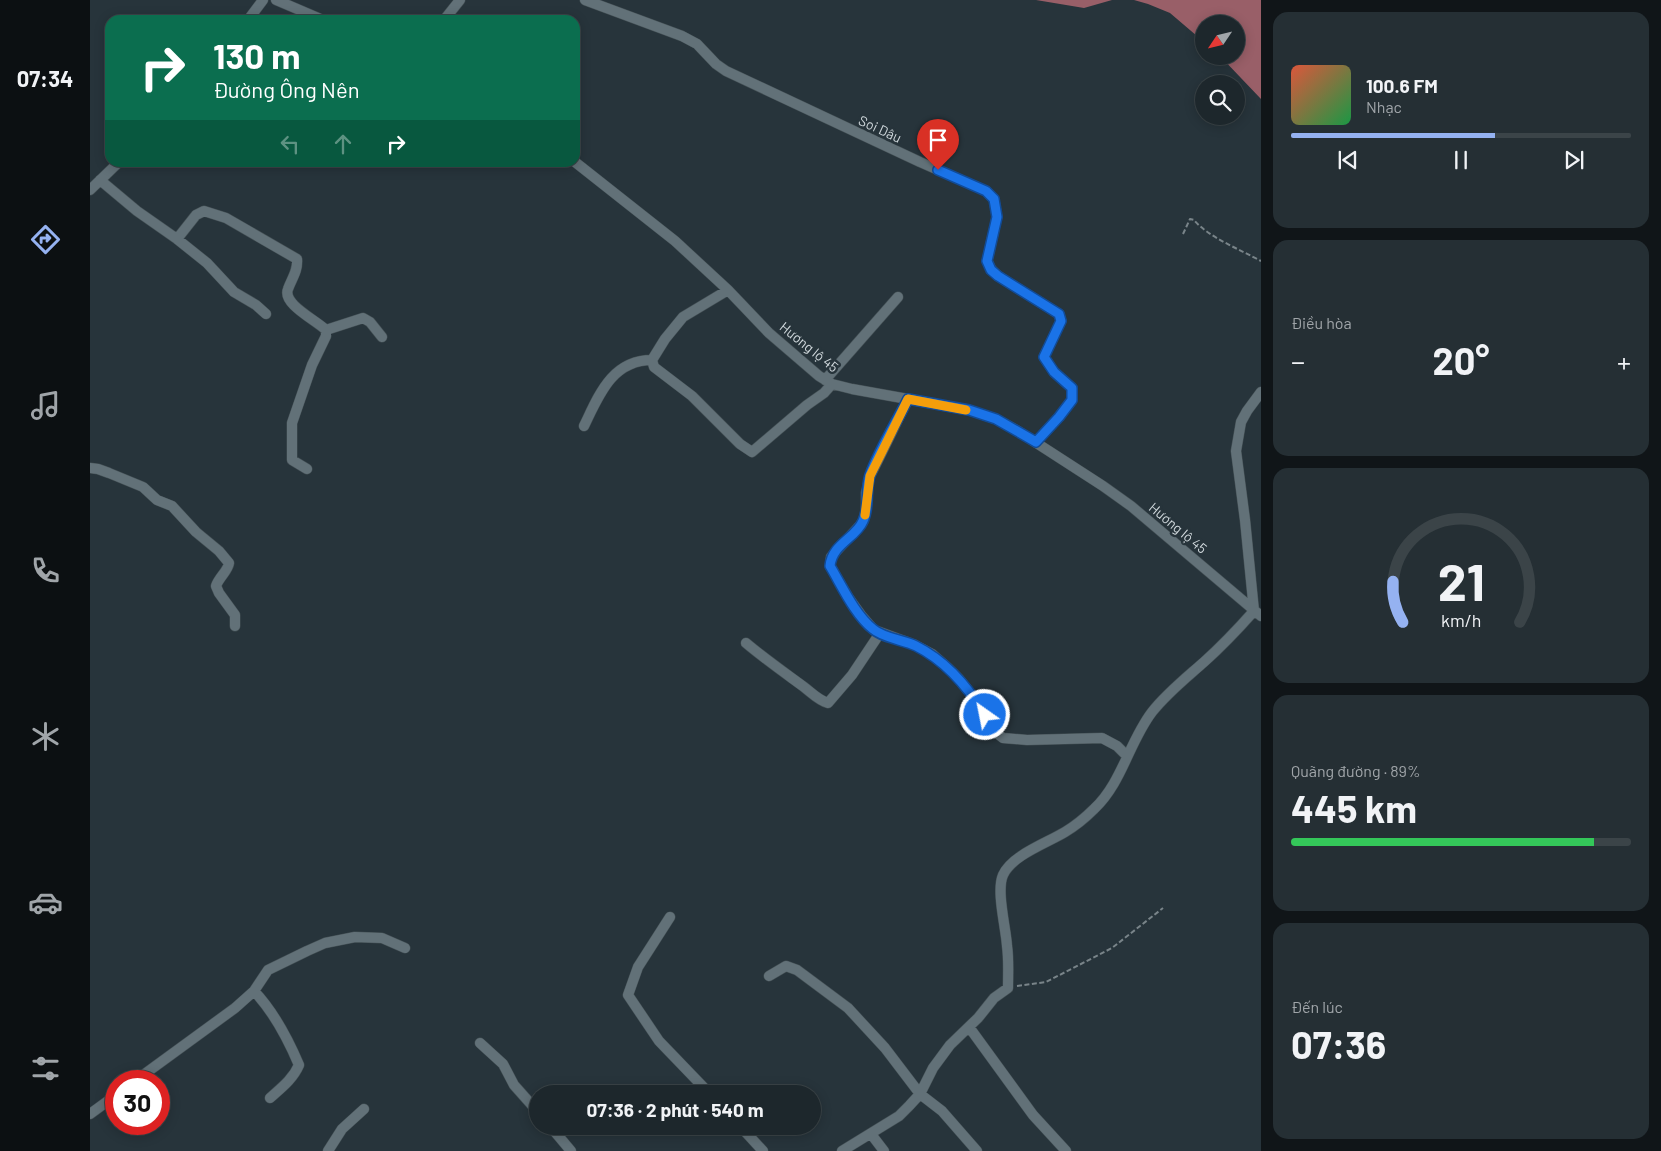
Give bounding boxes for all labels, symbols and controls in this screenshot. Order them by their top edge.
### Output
north arrow [1195,15,1245,65]
map controls [1195,15,1245,125]
text: 130 m [213,34,300,76]
icon: right [130,35,195,100]
text: 07:34 [17,65,73,91]
text: 100.6 FM [1366,74,1438,97]
button: search [1195,75,1245,125]
text: Đường Ông Nên [213,76,360,102]
text: Nhạc [1366,97,1402,116]
street label: Soi Dâu [856,111,904,146]
pin [917,119,959,170]
icon: arrive [924,126,952,154]
icon: left [276,130,304,158]
icon: ahead [329,130,357,158]
icon: right [382,130,410,158]
icon: previous [1334,146,1362,174]
icon: pause [1447,146,1475,174]
icon: next [1560,146,1588,174]
icon: directions [28,222,63,257]
text: Điều hòa [1291,313,1352,332]
street label: Hương lộ 45 [777,318,842,375]
text: 20° [1432,337,1490,383]
text: − [1291,344,1305,378]
text: + [1617,344,1631,378]
icon: music [28,388,63,423]
street label: Hương lộ 45 [1146,498,1211,557]
text: 21 [1437,549,1485,611]
icon: phone [28,553,63,588]
text: km/h [1441,609,1481,631]
position arrow [958,688,1010,740]
icon: climate [28,719,63,754]
text: Quãng đường · 89% [1291,761,1420,780]
text: 445 km [1291,785,1417,831]
icon: car [28,885,63,920]
text: Đến lúc [1291,997,1343,1016]
text: 07:36 [1291,1021,1386,1067]
icon: filters [28,1051,63,1086]
speed limit sign: 30 [105,1070,170,1135]
text: 07:36 · 2 phút · 540 m [586,1098,764,1121]

